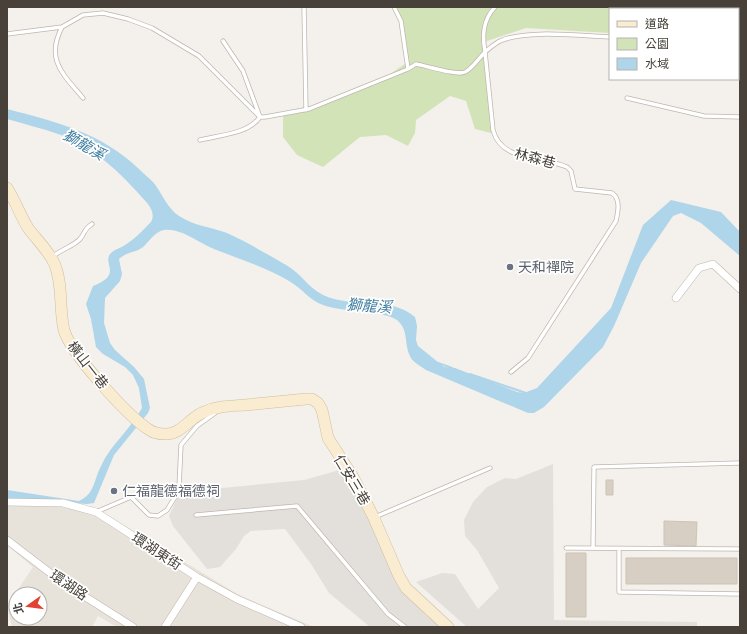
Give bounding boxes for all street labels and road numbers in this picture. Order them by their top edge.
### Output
street label: 林森巷 [513,144,558,171]
street label: 橫山一巷 [64,337,112,392]
street label: 仁安三巷 [331,451,374,508]
street label: 環湖東街 [129,528,185,573]
street label: 環湖路 [47,566,91,603]

